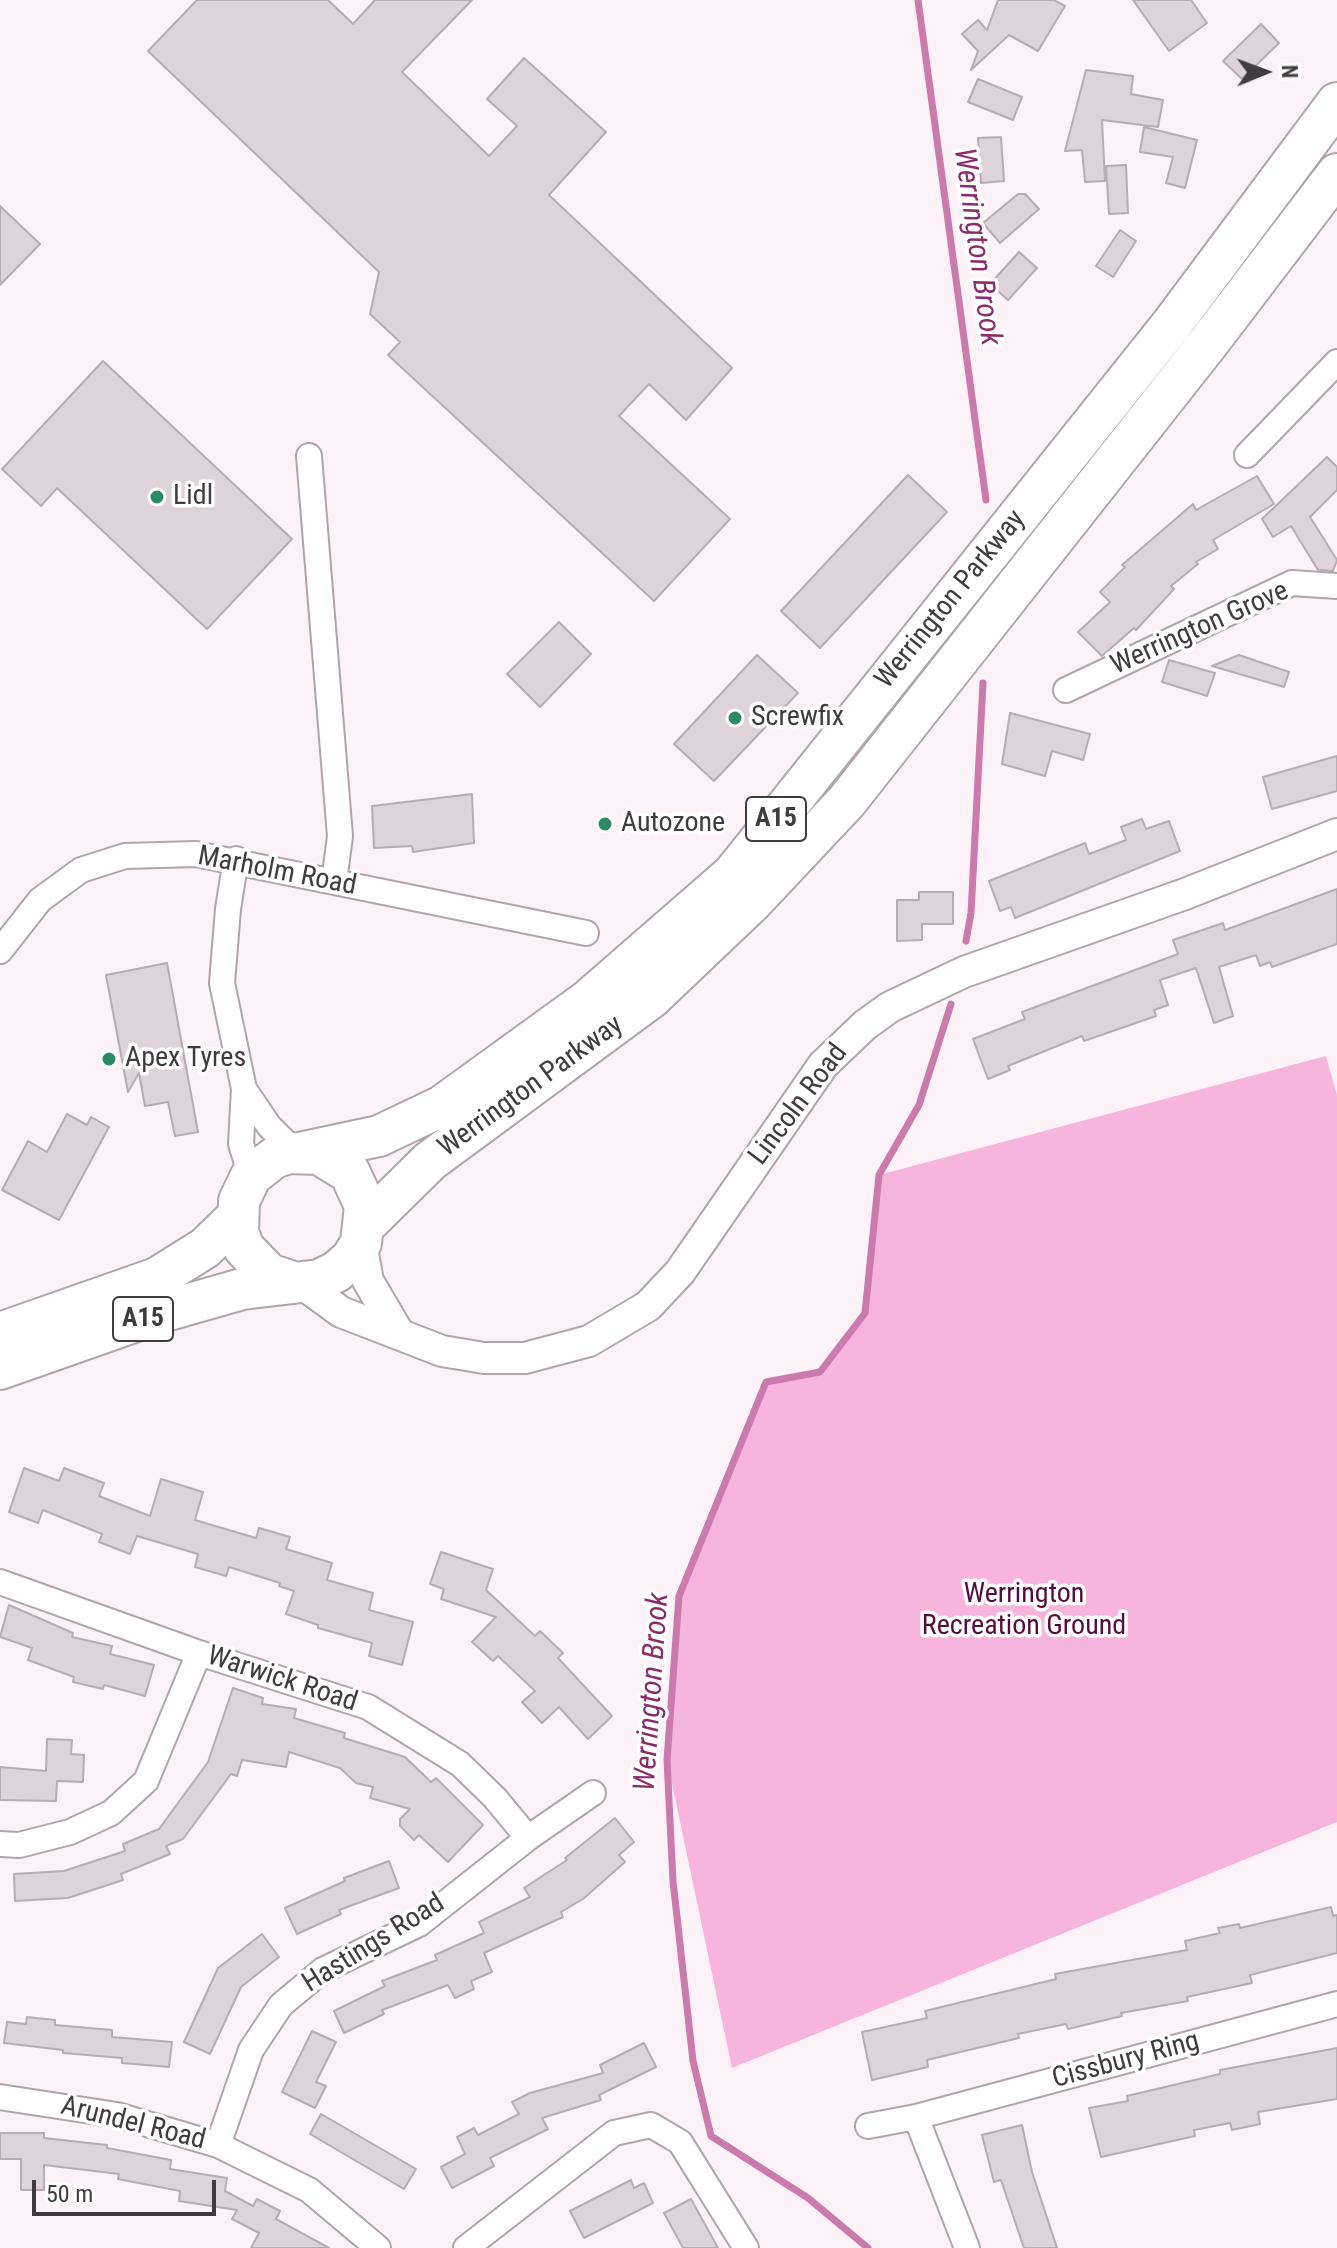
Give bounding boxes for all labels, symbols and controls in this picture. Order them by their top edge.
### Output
north arrow [1225,32,1305,112]
text: N [1277,65,1302,79]
water label: Werrington Brook [944,146,1008,348]
place label: Lidl [173,480,213,514]
marker: Lidl [148,488,166,506]
street label: Werrington Parkway [869,504,1033,696]
street label: Werrington Grove [1106,575,1294,683]
place label: Screwfix [751,701,844,735]
marker: Screwfix [726,709,744,727]
road number: A15 [746,797,806,841]
place label: Autozone [621,807,725,841]
marker: Autozone [596,815,614,833]
street label: Marholm Road [195,840,359,904]
street label: Werrington Parkway [432,1009,630,1165]
street label: Lincoln Road [743,1038,855,1172]
place label: Apex Tyres [125,1042,246,1076]
marker: Apex Tyres [100,1050,118,1068]
road number: A15 [113,1297,173,1341]
park label: Werrington Recreation Ground [922,1578,1126,1644]
water label: Werrington Brook [628,1592,678,1792]
street label: Warwick Road [203,1640,361,1720]
street label: Hastings Road [297,1887,451,2001]
street label: Cissbury Ring [1049,2025,1203,2097]
street label: Arundel Road [57,2090,209,2158]
scale bar [36,2164,220,2214]
text: 50 m [46,2180,93,2208]

